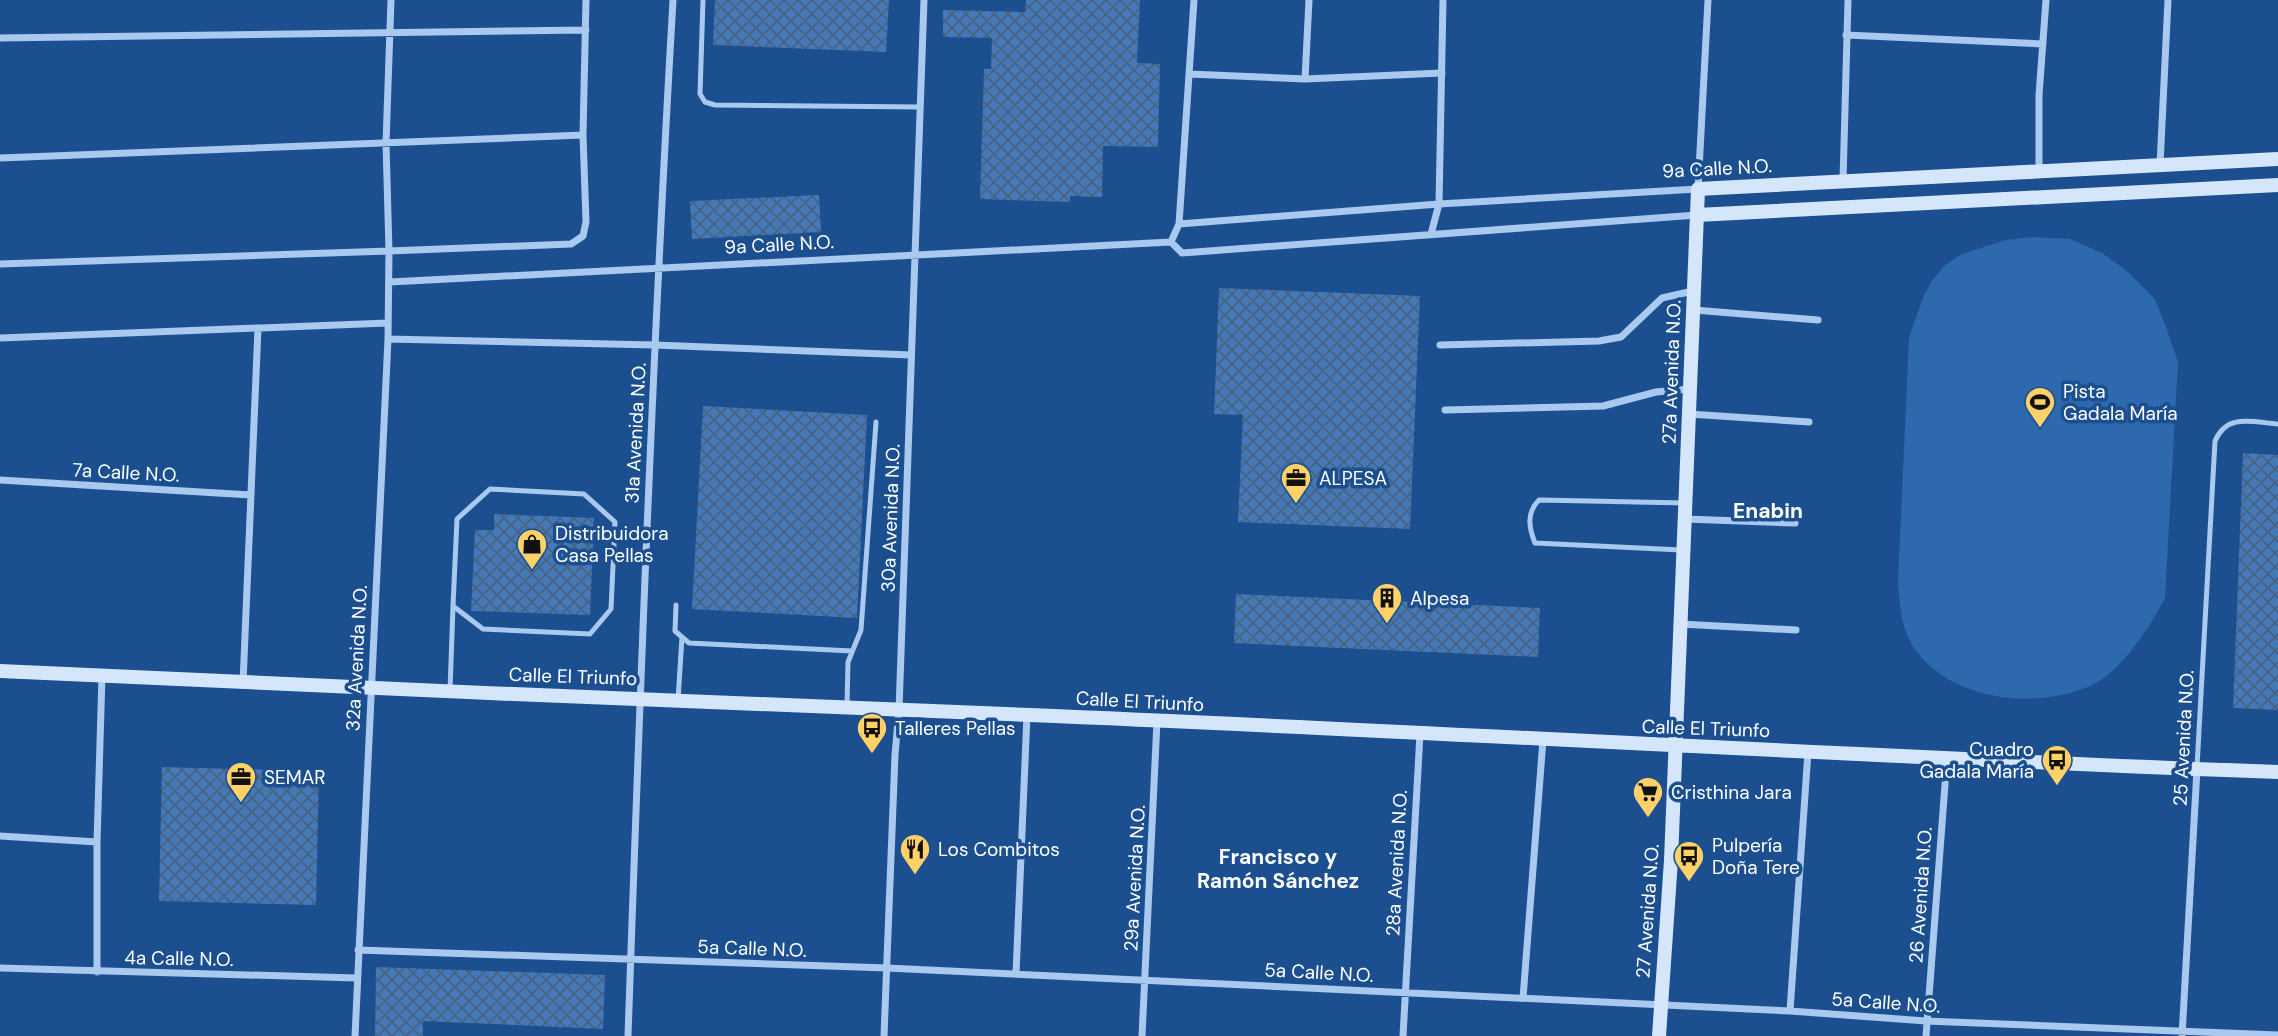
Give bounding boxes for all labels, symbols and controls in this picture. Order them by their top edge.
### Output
street label: 9a Calle N.O. [1662,153,1773,184]
street label: 9a Calle N.O. [724,229,835,260]
street label: 27a Avenida N.O. [1656,299,1687,445]
street label: 31a Avenida N.O. [619,362,652,504]
place label: Pista Gadala María [2063,379,2178,426]
sports icon: Pista Gadala María [2023,385,2057,429]
street label: 30a Avenida N.O. [875,443,906,593]
street label: 7a Calle N.O. [72,457,180,488]
office icon: ALPESA [1279,461,1313,505]
place label: ALPESA [1319,466,1387,491]
district label: Enabin [1733,497,1803,525]
place label: Distribuidora Casa Pellas [555,521,669,568]
shop icon: Distribuidora Casa Pellas [515,527,549,571]
building icon: Alpesa [1370,581,1404,625]
street label: 32a Avenida N.O. [340,584,373,732]
place label: Alpesa [1410,586,1469,611]
street label: Calle El Triunfo [508,662,638,691]
street label: 25 Avenida N.O. [2167,669,2200,807]
street label: Calle El Triunfo [1075,686,1205,717]
bus stop icon: Talleres Pellas [855,711,889,755]
street label: Calle El Triunfo [1641,714,1771,743]
place label: Talleres Pellas [895,716,1016,741]
place label: Cuadro Gadala María [1919,737,2034,784]
bus stop icon: Cuadro Gadala María [2040,743,2074,787]
office icon: SEMAR [224,760,258,804]
place label: SEMAR [264,765,326,790]
supermarket icon: Cristhina Jara [1631,775,1665,819]
place label: Cristhina Jara [1671,780,1792,805]
street label: 28a Avenida N.O. [1380,789,1413,937]
street label: 29a Avenida N.O. [1118,804,1151,952]
street label: 26 Avenida N.O. [1903,826,1938,964]
restaurant icon: Los Combitos [898,832,932,876]
place label: Pulpería Doña Tere [1712,833,1800,880]
place label: Los Combitos [938,837,1060,862]
bus stop icon: Pulpería Doña Tere [1672,839,1706,883]
district label: Francisco y Ramón Sánchez [1197,843,1359,895]
street label: 27 Avenida N.O. [1630,843,1665,979]
street label: 5a Calle N.O. [697,934,807,963]
street label: 4a Calle N.O. [124,945,234,972]
street label: 5a Calle N.O. [1264,957,1374,988]
street label: 5a Calle N.O. [1830,986,1941,1019]

